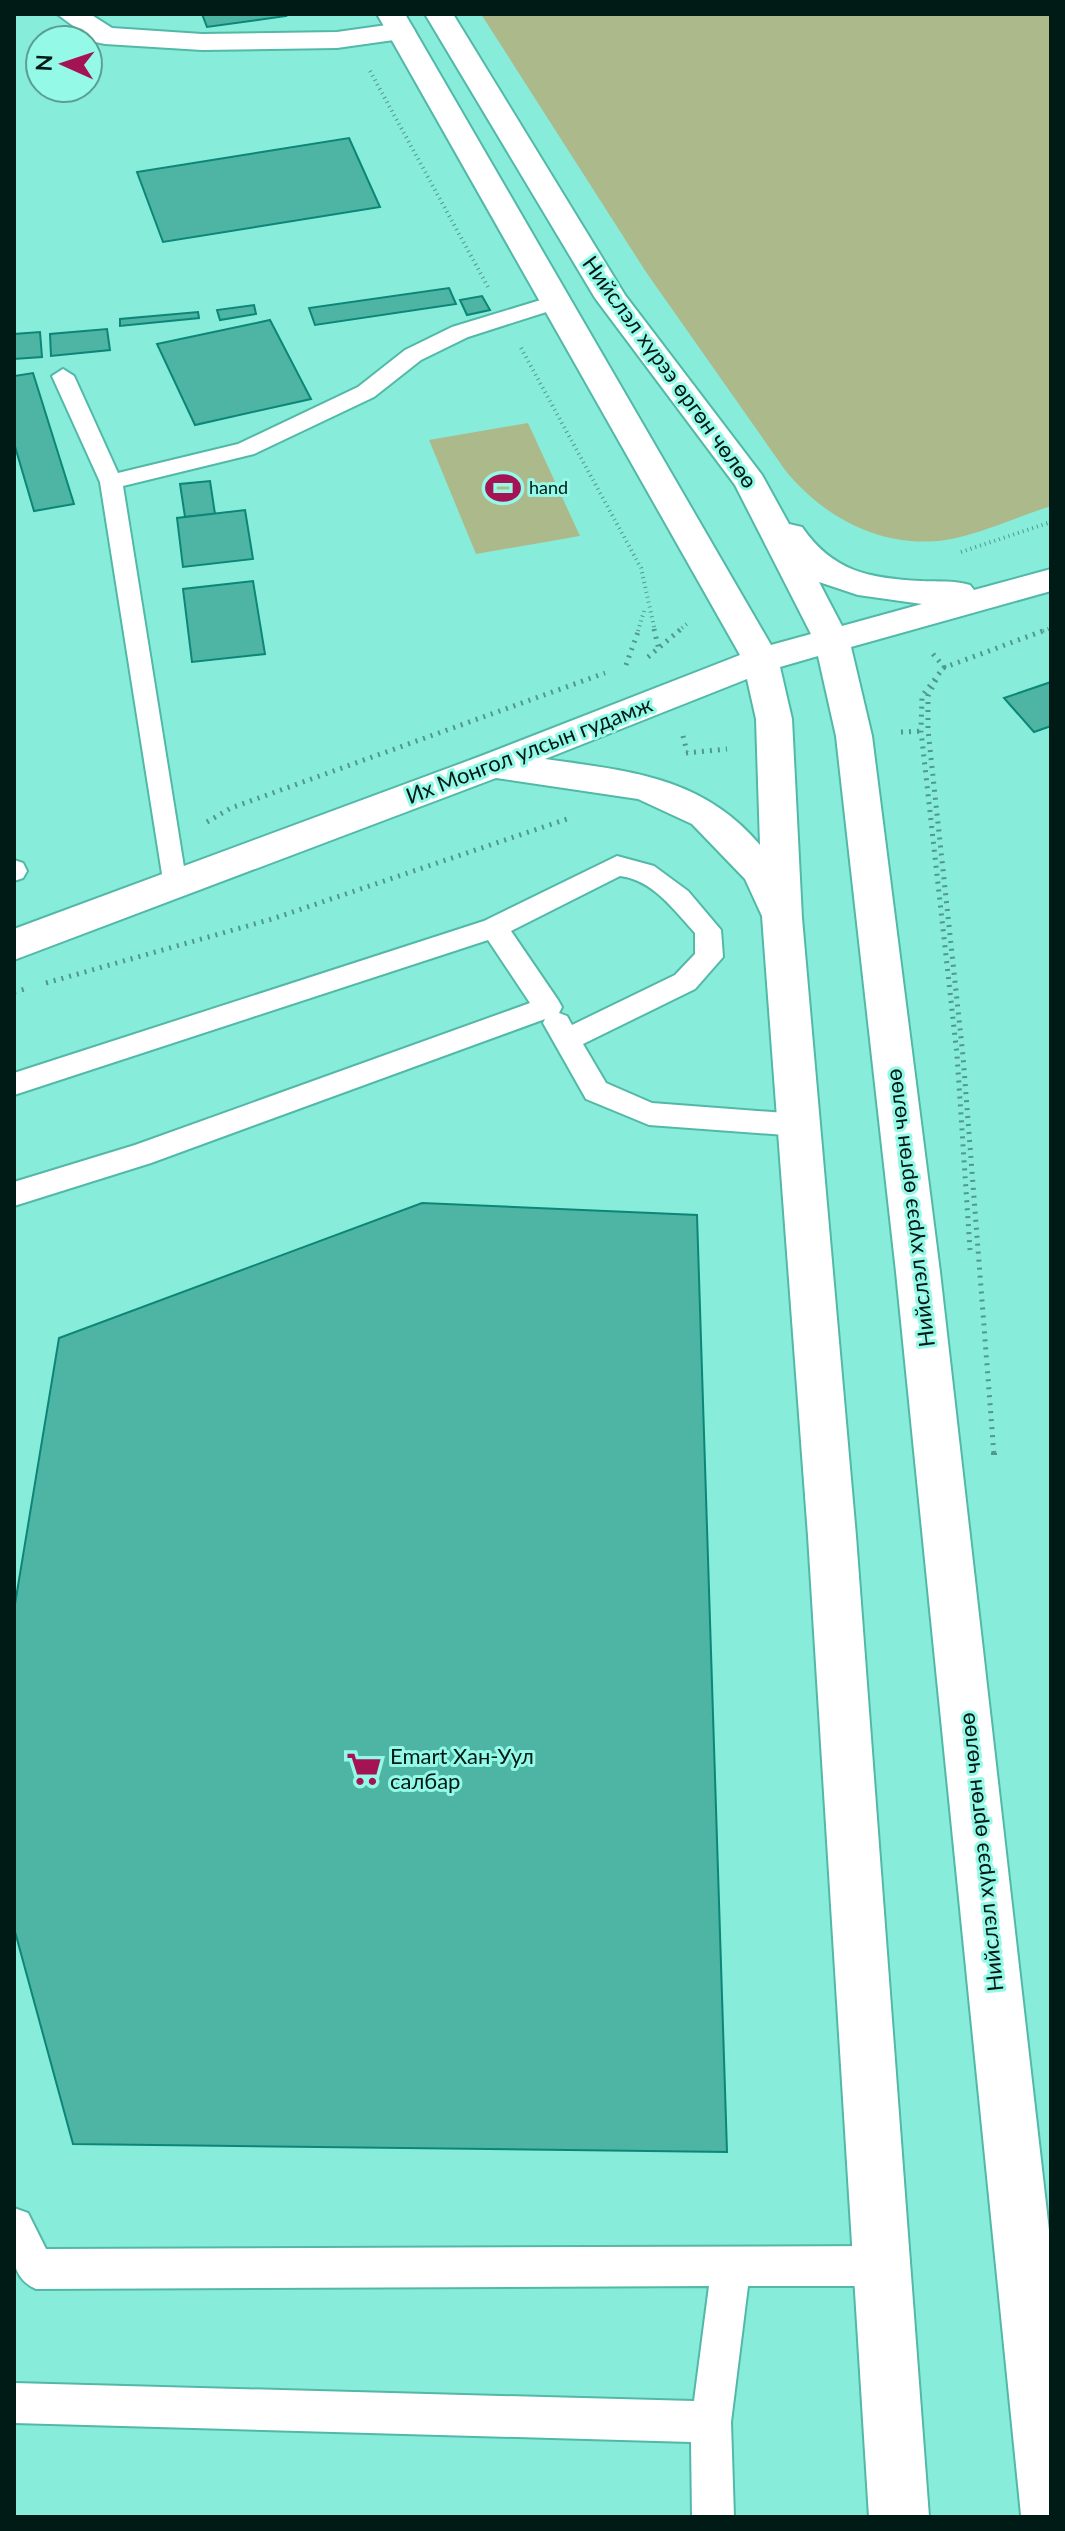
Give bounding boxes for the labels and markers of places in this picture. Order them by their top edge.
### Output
sports icon: hand [484,469,522,507]
place label: hand [529,476,568,498]
place label: Emart Хан-Уул салбар [390,1742,534,1794]
supermarket icon: Emart Хан-Уул салбар [345,1750,383,1788]

